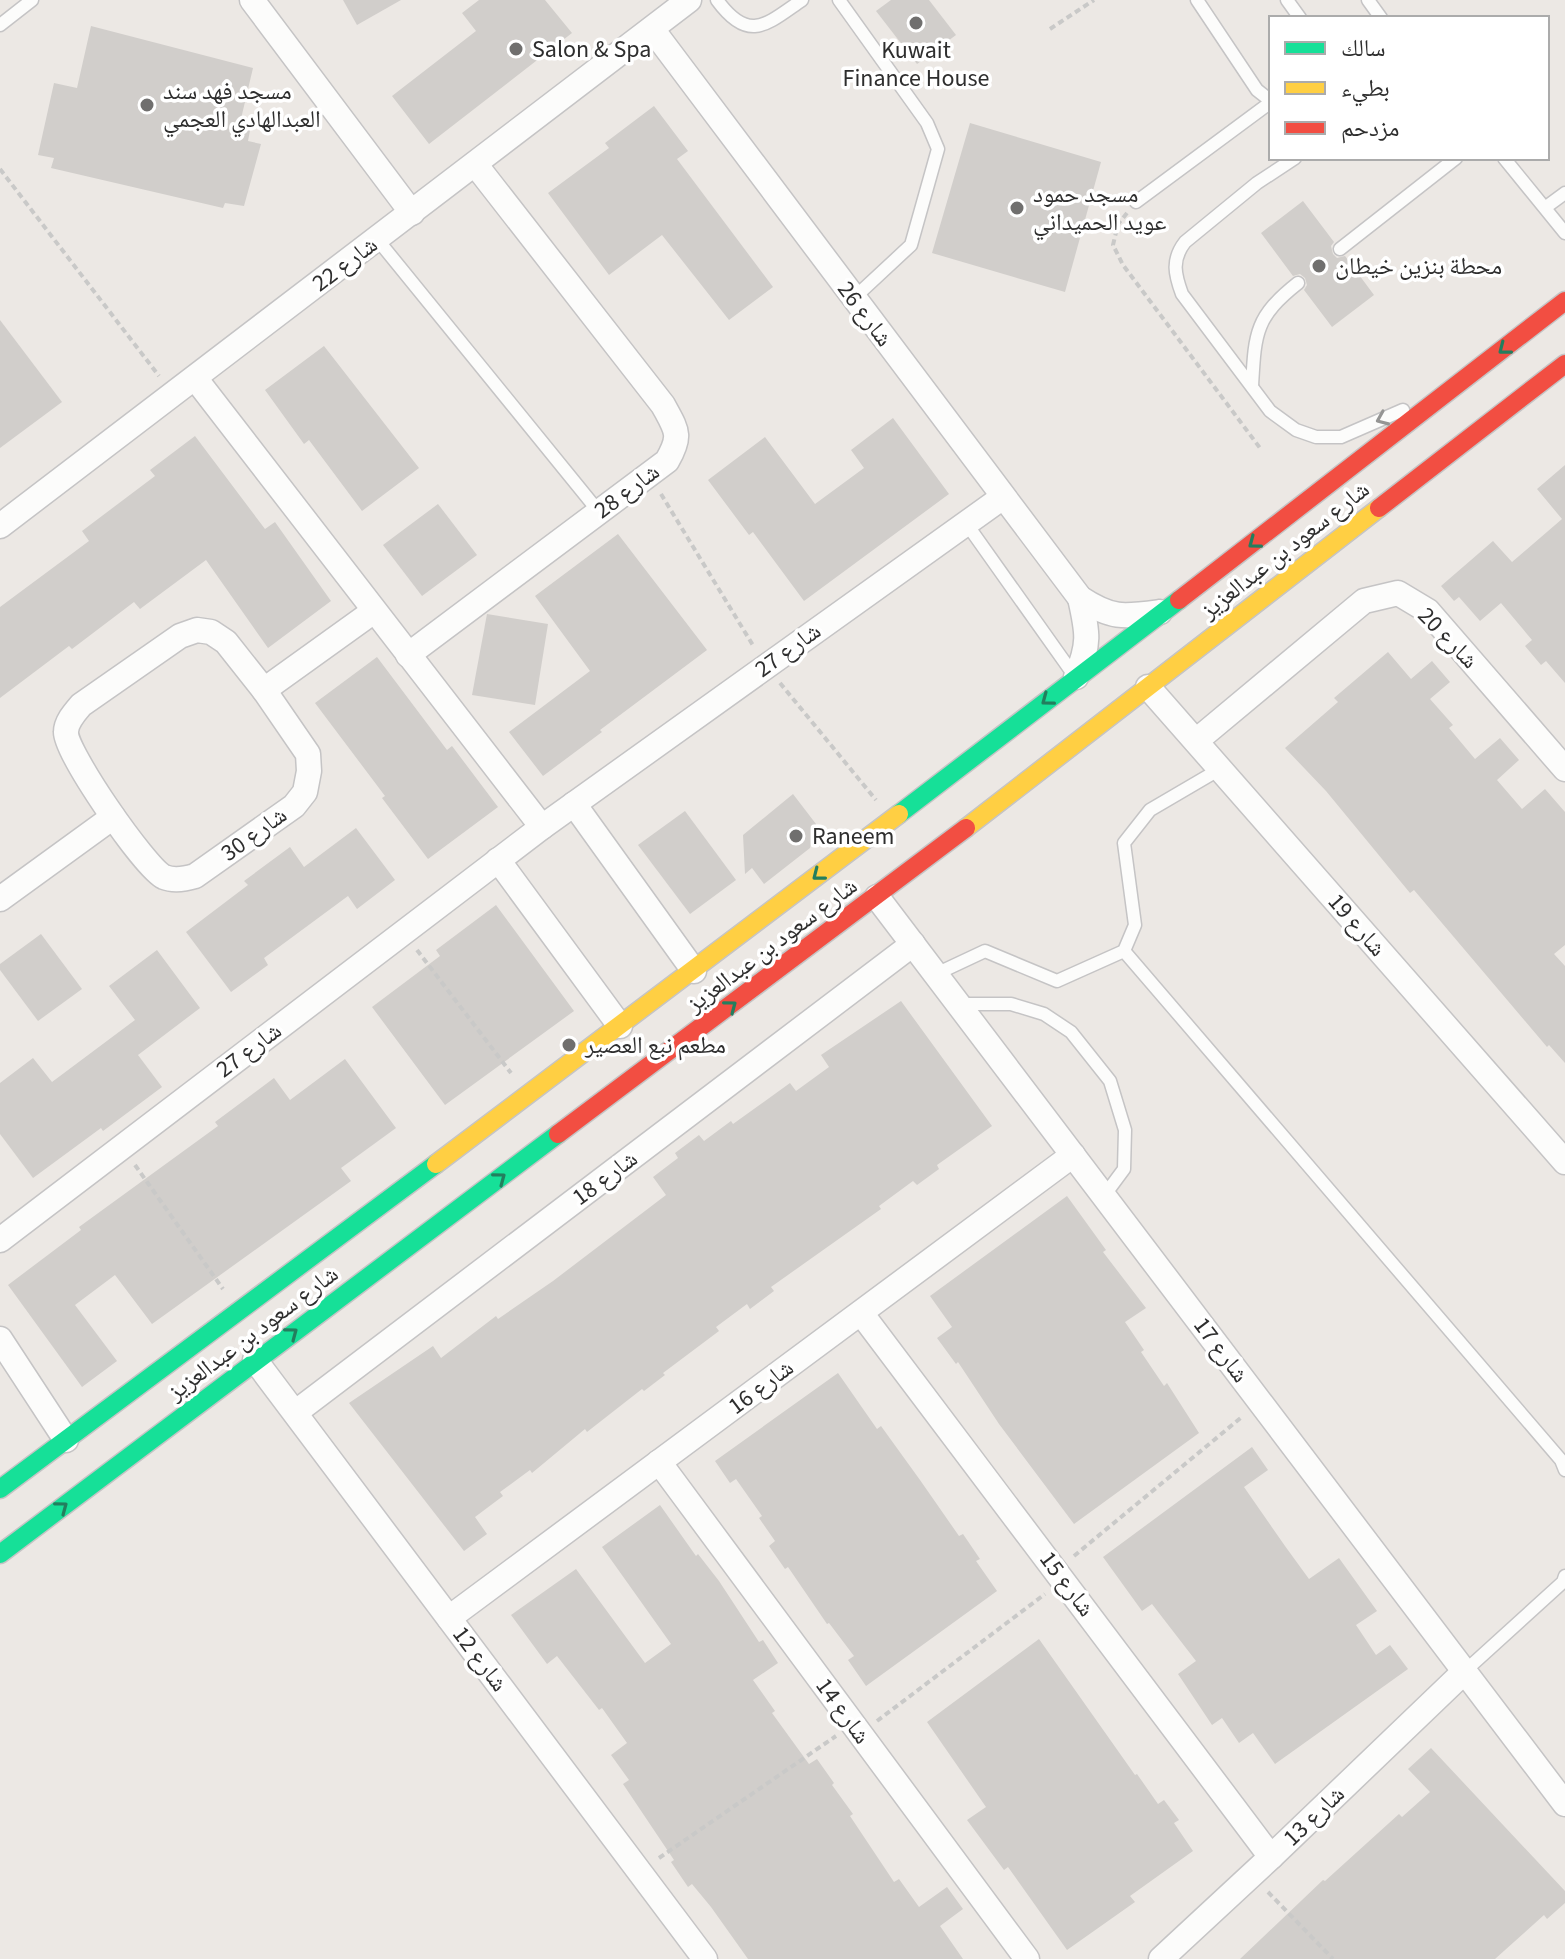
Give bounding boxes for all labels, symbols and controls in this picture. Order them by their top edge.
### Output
marker: Kuwait Finance House [907,14,925,32]
legend [1269,16,1549,160]
text: سالك [1341,31,1386,66]
place label: Salon & Spa [532,32,651,67]
place label: Kuwait Finance House [843,33,989,96]
marker: Salon & Spa [507,40,525,58]
text: بطيء [1341,71,1390,107]
place label: مسجد فهد سند العبدالهادي العجمي [163,74,321,138]
marker: مسجد فهد سند العبدالهادي العجمي [138,96,156,114]
text: مزدحم [1341,111,1400,146]
place label: مسجد حمود عويد الحميداني [1033,177,1166,241]
marker: مسجد حمود عويد الحميداني [1008,199,1026,217]
street label: شارع 22 [305,228,385,300]
place label: محطة بنزين خيطان [1335,249,1502,284]
marker: محطة بنزين خيطان [1310,257,1328,275]
street label: شارع 26 [829,274,901,354]
one-way arrow [1498,340,1513,354]
one-way arrow [1376,410,1390,426]
street label: شارع 28 [587,455,667,527]
street label: شارع سعود بن عبدالعزيز [1192,473,1377,628]
one-way arrow [1248,533,1263,547]
street label: شارع 20 [1410,599,1486,677]
street label: شارع 27 [748,614,828,686]
one-way arrow [1041,690,1055,704]
street label: شارع 30 [214,798,294,870]
place label: Raneem [812,819,895,854]
marker: Raneem [787,827,805,845]
one-way arrow [813,865,827,880]
street label: شارع سعود بن عبدالعزيز [678,869,865,1022]
street label: شارع 19 [1319,885,1395,965]
one-way arrow [722,1001,737,1015]
street label: شارع 27 [209,1014,289,1086]
place label: مطعم نبع العصير [584,1028,726,1063]
marker: مطعم نبع العصير [560,1036,578,1054]
street label: شارع 18 [565,1142,645,1214]
one-way arrow [491,1173,506,1187]
street label: شارع سعود بن عبدالعزيز [159,1257,346,1410]
street label: شارع 17 [1185,1310,1257,1390]
one-way arrow [283,1328,297,1343]
street label: شارع 16 [721,1351,801,1423]
one-way arrow [53,1502,68,1516]
street label: شارع 15 [1031,1544,1103,1624]
street label: شارع 12 [444,1619,516,1699]
street label: شارع 14 [807,1671,879,1751]
street label: شارع 13 [1275,1778,1353,1854]

